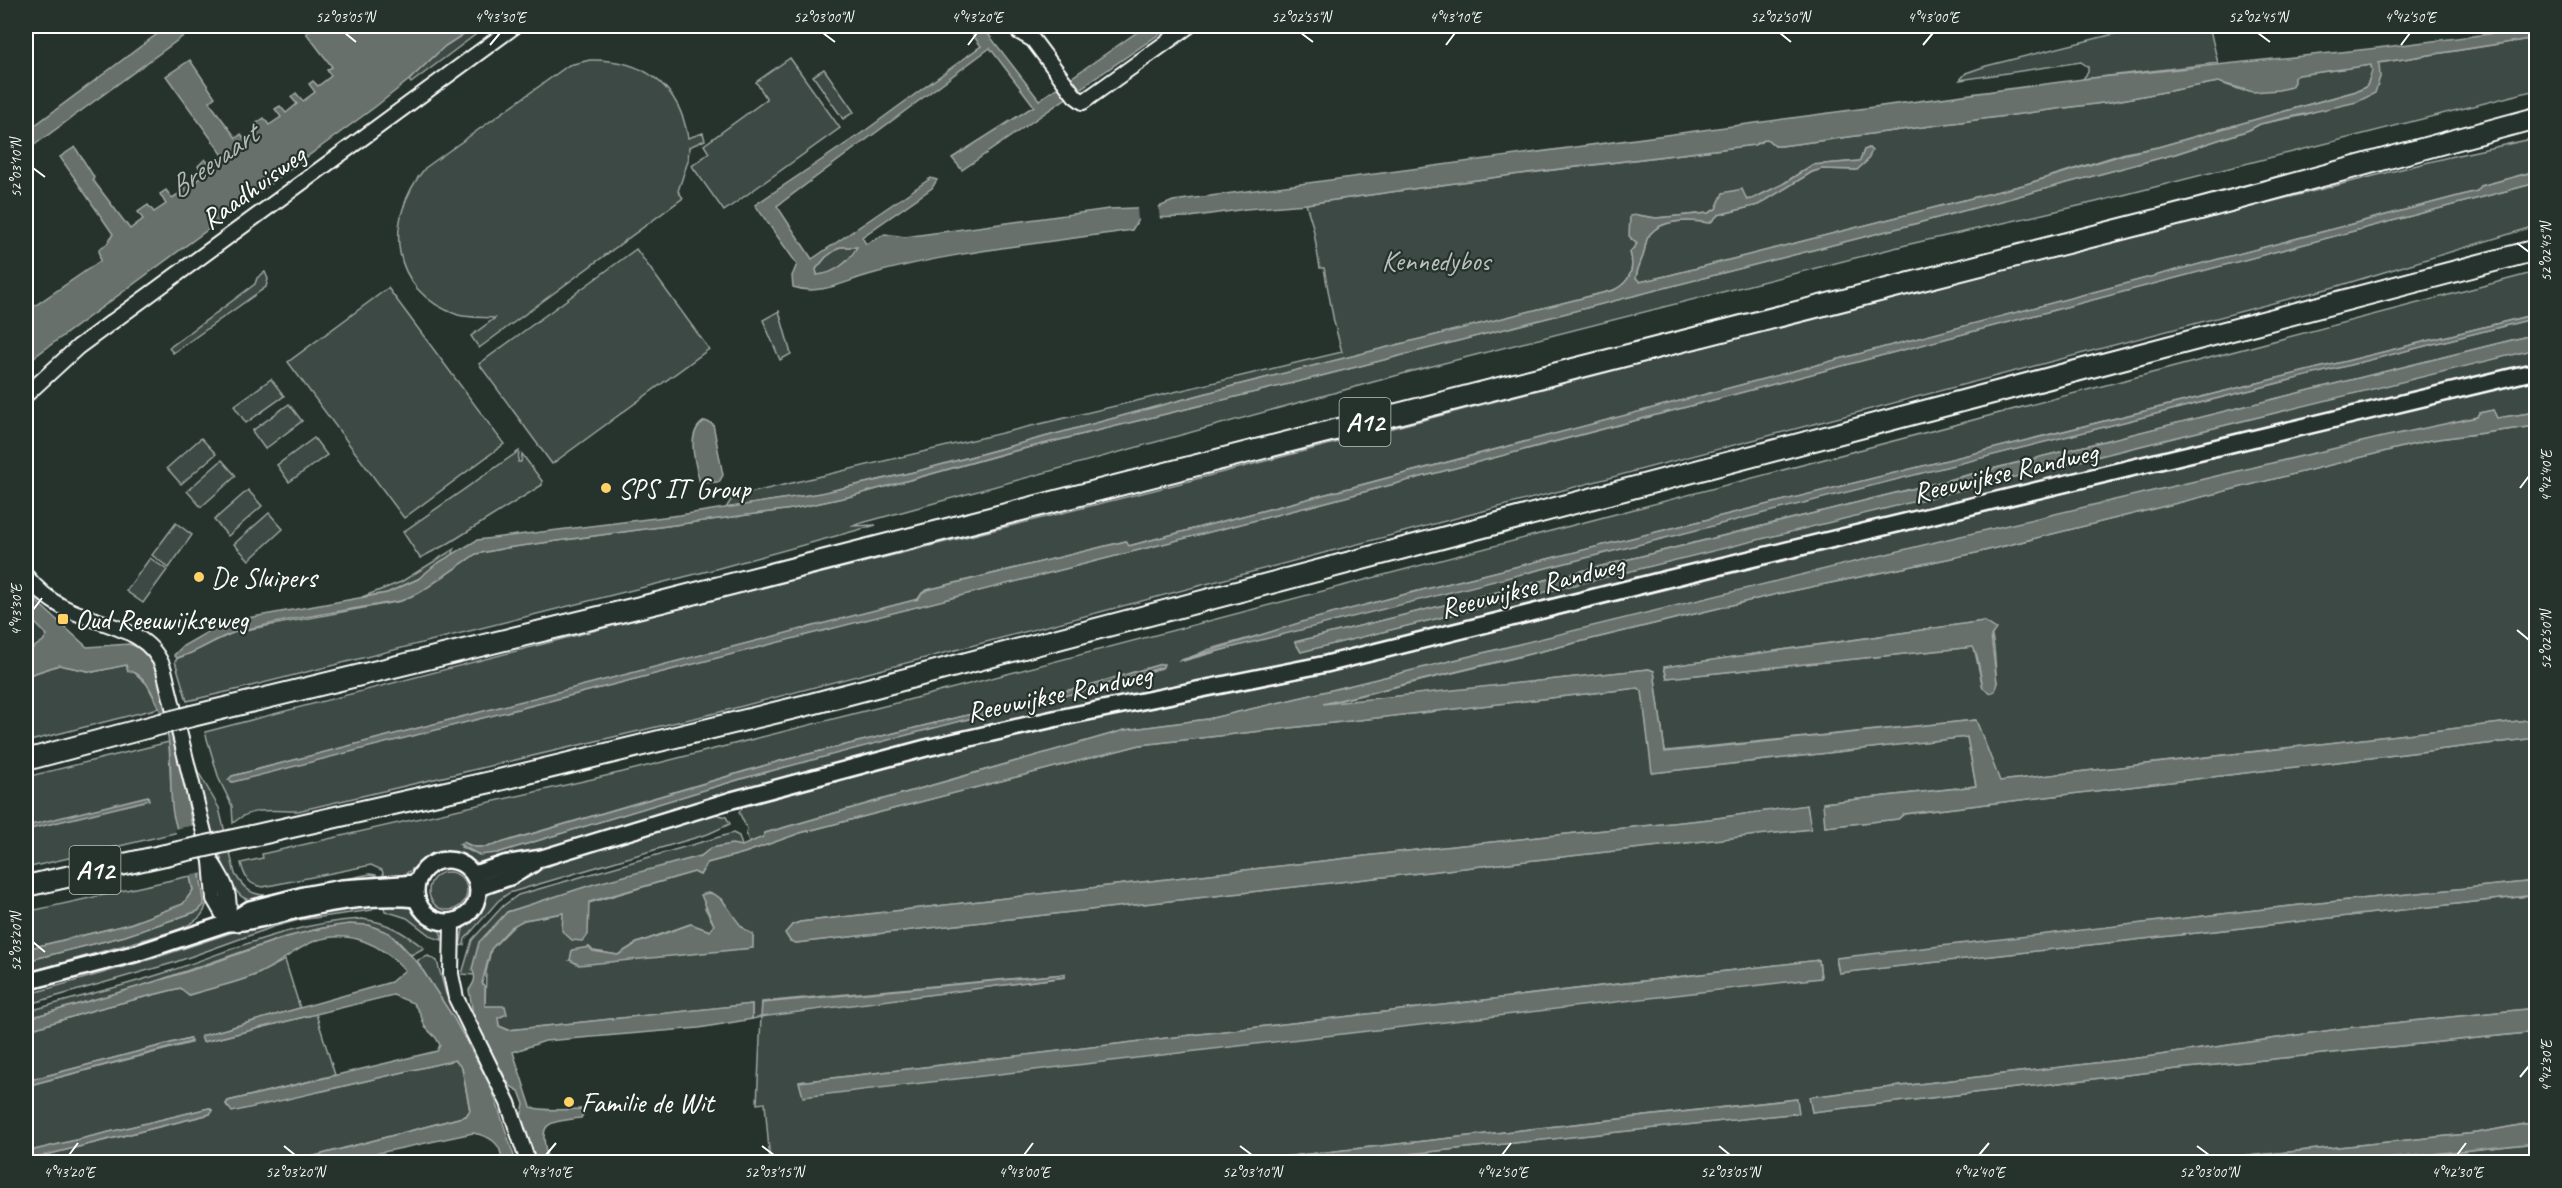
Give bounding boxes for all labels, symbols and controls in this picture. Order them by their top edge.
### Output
text: 52°03'05"N [315,8,378,27]
text: 4°43'30"E [474,8,528,27]
text: 52°03'00"N [793,8,856,27]
text: 4°43'20"E [951,8,1005,27]
text: 52°02'55"N [1271,8,1334,27]
text: 4°43'10"E [1429,8,1483,27]
text: 52°02'50"N [1750,8,1813,27]
text: 4°43'00"E [1907,8,1961,27]
text: 52°02'45"N [2228,8,2291,27]
text: 4°42'50"E [2384,8,2438,27]
water label: Breevaart [161,112,270,206]
text: 52°03'10"N [7,135,26,198]
street label: Raadhuisweg [194,136,314,237]
text: 52°02'45"N [2537,219,2556,282]
park label: Kennedybos [1382,243,1493,278]
road number: A12 [1340,398,1390,446]
street label: Reeuwijkse Randweg [1909,433,2103,510]
text: 4°42'40"E [2537,448,2556,502]
place label: SPS IT Group [618,471,752,506]
marker: SPS IT Group [599,481,613,495]
street label: Reeuwijkse Randweg [1437,546,1629,626]
place label: De Sluipers [211,560,319,595]
marker: De Sluipers [192,570,206,584]
text: 4°43'30"E [7,582,26,636]
place label: Oud Reeuwijkseweg [75,602,249,637]
text: 52°02'50"N [2537,607,2556,670]
marker: Oud Reeuwijkseweg [56,612,70,626]
street label: Reeuwijkse Randweg [963,656,1157,730]
road number: A12 [70,846,121,894]
text: 52°03'20"N [7,909,26,972]
text: 4°42'30"E [2537,1038,2556,1092]
place label: Familie de Wit [581,1085,716,1120]
marker: Familie de Wit [562,1095,576,1109]
text: 4°43'20"E [43,1163,97,1182]
text: 52°03'20"N [265,1163,328,1182]
text: 4°43'10"E [520,1163,574,1182]
text: 52°03'15"N [744,1163,807,1182]
text: 4°43'00"E [998,1163,1052,1182]
text: 52°03'10"N [1222,1163,1285,1182]
text: 4°42'50"E [1476,1163,1530,1182]
text: 52°03'05"N [1700,1163,1763,1182]
text: 4°42'40"E [1953,1163,2007,1182]
text: 52°03'00"N [2179,1163,2242,1182]
text: 4°42'30"E [2431,1163,2485,1182]

